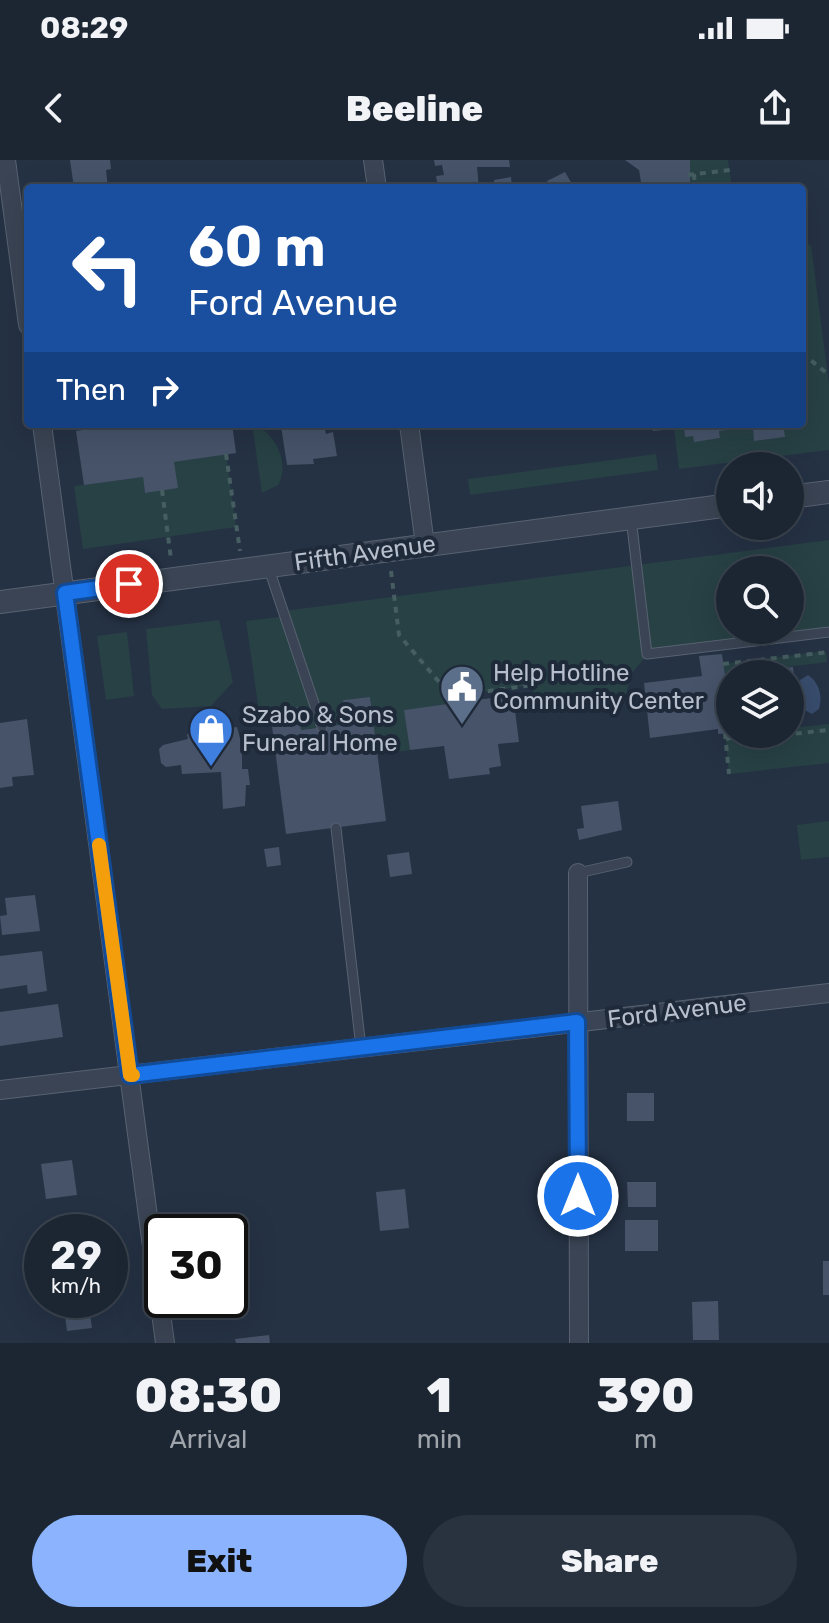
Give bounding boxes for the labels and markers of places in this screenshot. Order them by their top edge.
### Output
pin [95,550,163,618]
place label: Help Hotline Community Center [493,659,704,715]
public building icon: Help Hotline Community Center [438,663,486,726]
place label: Szabo & Sons Funeral Home [242,701,398,757]
shop icon: Szabo & Sons Funeral Home [187,705,235,768]

